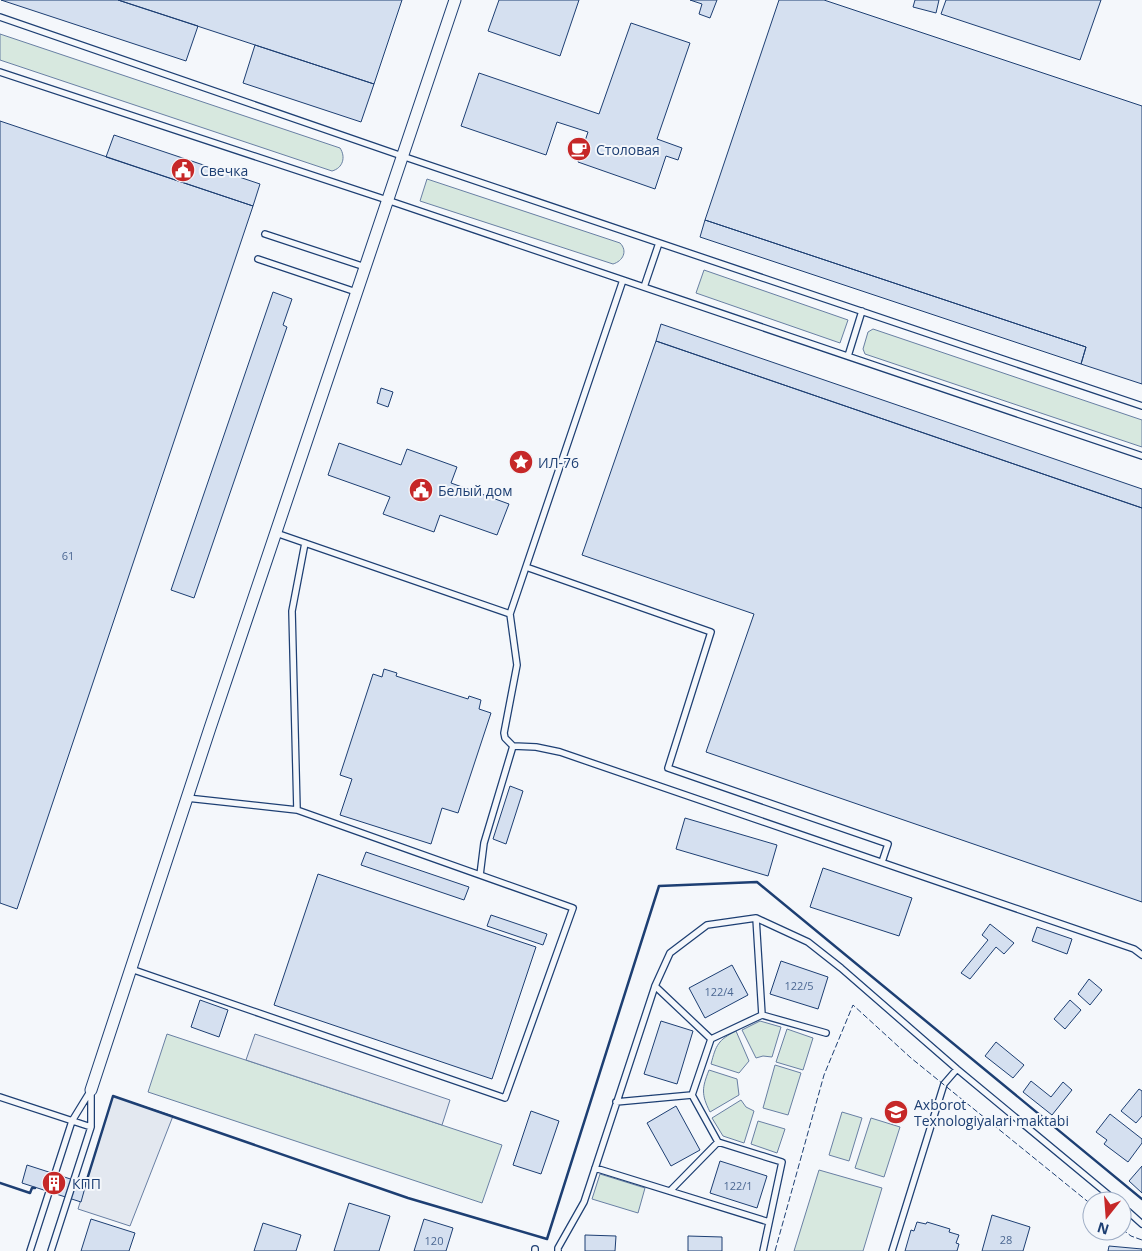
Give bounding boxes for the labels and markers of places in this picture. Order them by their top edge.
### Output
cafe icon: Столовая [566,136,592,162]
place label: Столовая [596,140,660,159]
public building icon: Свечка [170,157,196,183]
place label: Свечка [200,161,248,180]
place icon: ИЛ-76 [508,449,534,475]
place label: ИЛ-76 [538,453,579,472]
public building icon: Белый дом [408,477,434,503]
place label: Белый дом [438,481,512,500]
place label: Axborot Texnologiyalari maktabi [914,1095,1069,1130]
school or university icon: Axborot Texnologiyalari maktabi [883,1099,909,1125]
building icon: КПП [41,1170,67,1196]
place label: КПП [72,1174,101,1193]

